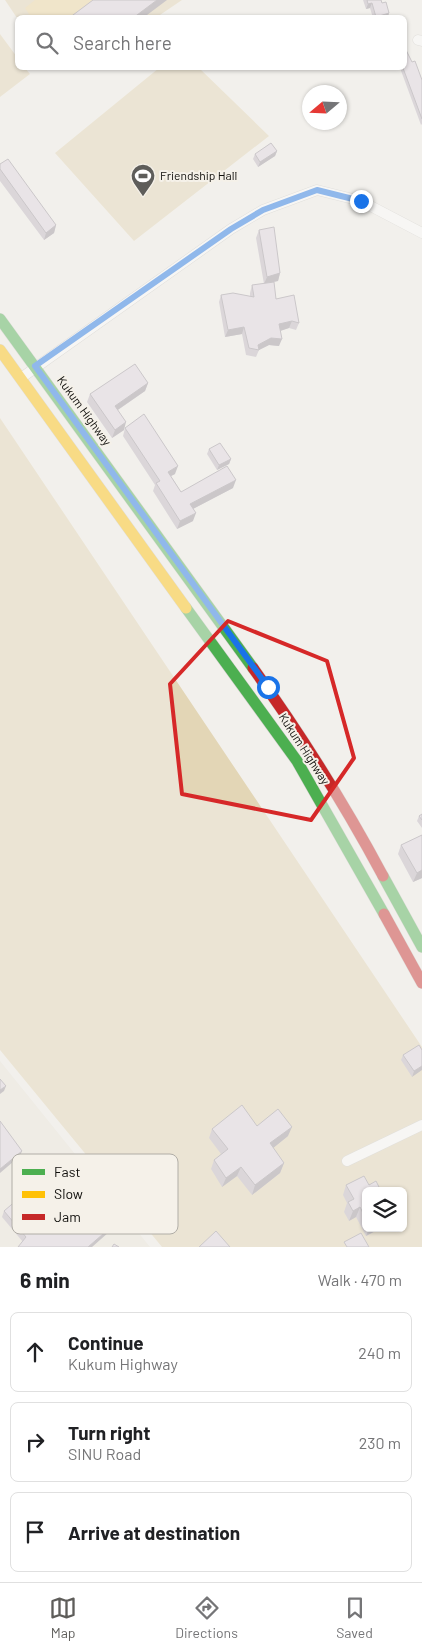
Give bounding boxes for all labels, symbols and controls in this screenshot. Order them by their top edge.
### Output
search box [15,15,407,70]
icon: search [33,29,61,57]
text: Search here [73,31,172,54]
north arrow [302,85,347,130]
sports icon: Friendship Hall [130,163,156,197]
place label: Friendship Hall [160,168,237,182]
route end [350,190,373,213]
street label: Kukum Highway [55,373,115,448]
route start [257,676,280,699]
street label: Kukum Highway [277,710,333,787]
legend [12,1154,178,1234]
text: Fast [54,1163,80,1180]
text: Slow [54,1185,83,1202]
map controls [362,1187,407,1232]
button: layers [362,1187,407,1232]
text: Jam [54,1208,81,1225]
text: 6 min [20,1267,70,1292]
text: Walk · 470 m [318,1270,402,1289]
text: Continue [68,1331,144,1354]
icon: ahead [21,1338,49,1366]
text: 240 m [358,1343,401,1362]
text: Kukum Highway [68,1354,178,1373]
text: Turn right [68,1421,150,1444]
icon: right [21,1428,49,1456]
text: 230 m [359,1433,401,1452]
text: SINU Road [68,1444,141,1463]
icon: arrive [21,1518,49,1546]
text: Arrive at destination [68,1521,240,1544]
tab: Map [49,1594,77,1641]
tab: Directions [175,1594,238,1641]
tab: Saved [336,1594,373,1641]

